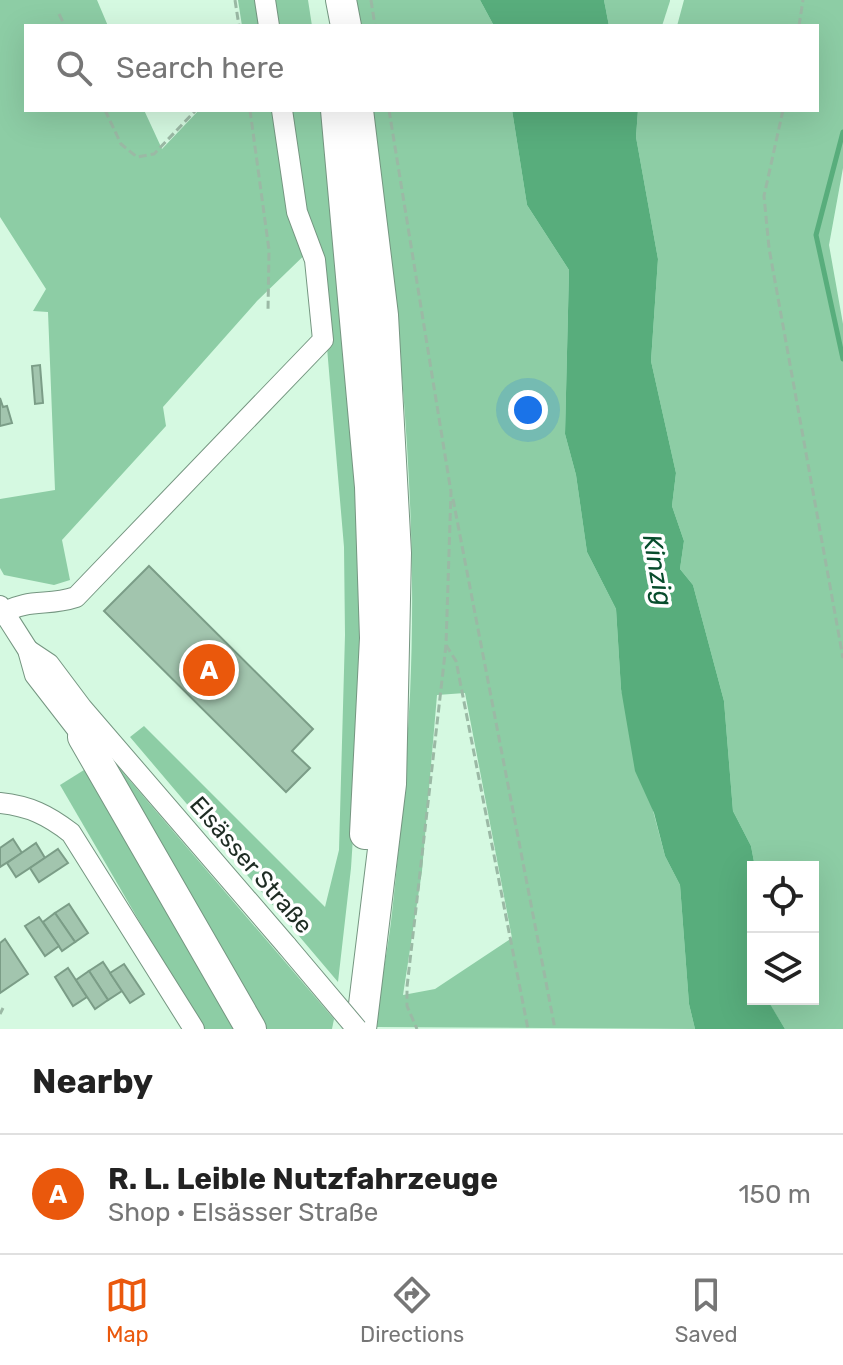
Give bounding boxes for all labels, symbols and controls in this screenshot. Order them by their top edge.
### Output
search box [24,24,819,112]
icon: search [52,46,96,90]
text: Search here [116,50,284,86]
your location [508,390,548,430]
water label: Kinzig [636,532,679,608]
pin: A [183,640,235,700]
street label: Elsässer Straße [184,791,318,939]
map controls [747,861,819,1005]
button: locate [747,861,819,933]
button: layers [747,933,819,1005]
text: Nearby [32,1061,153,1102]
text: R. L. Leible Nutzfahrzeuge [108,1161,498,1197]
text: A [49,1179,67,1210]
text: 150 m [738,1179,811,1210]
text: Shop · Elsässer Straße [108,1197,378,1228]
tab: Map [105,1273,149,1348]
tab: Directions [360,1273,464,1348]
tab: Saved [675,1273,738,1348]

